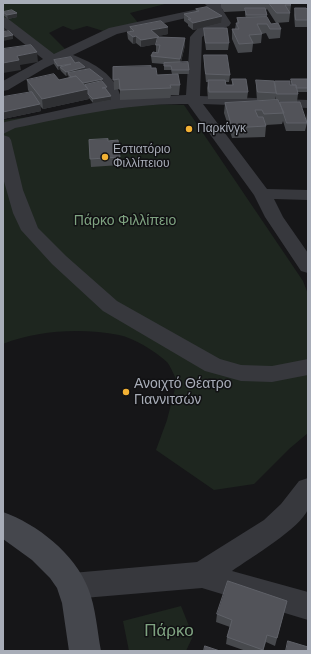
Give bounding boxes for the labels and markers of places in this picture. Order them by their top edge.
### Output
place label: Παρκίνγκ [197,122,246,136]
marker: Παρκίνγκ [184,124,194,134]
place label: Εστιατόριο Φιλλίπειου [113,143,170,171]
marker: Εστιατόριο Φιλλίπειου [100,152,110,162]
place label: Ανοιχτό Θέατρο Γιαννιτσών [134,376,232,408]
marker: Ανοιχτό Θέατρο Γιαννιτσών [121,387,131,397]

